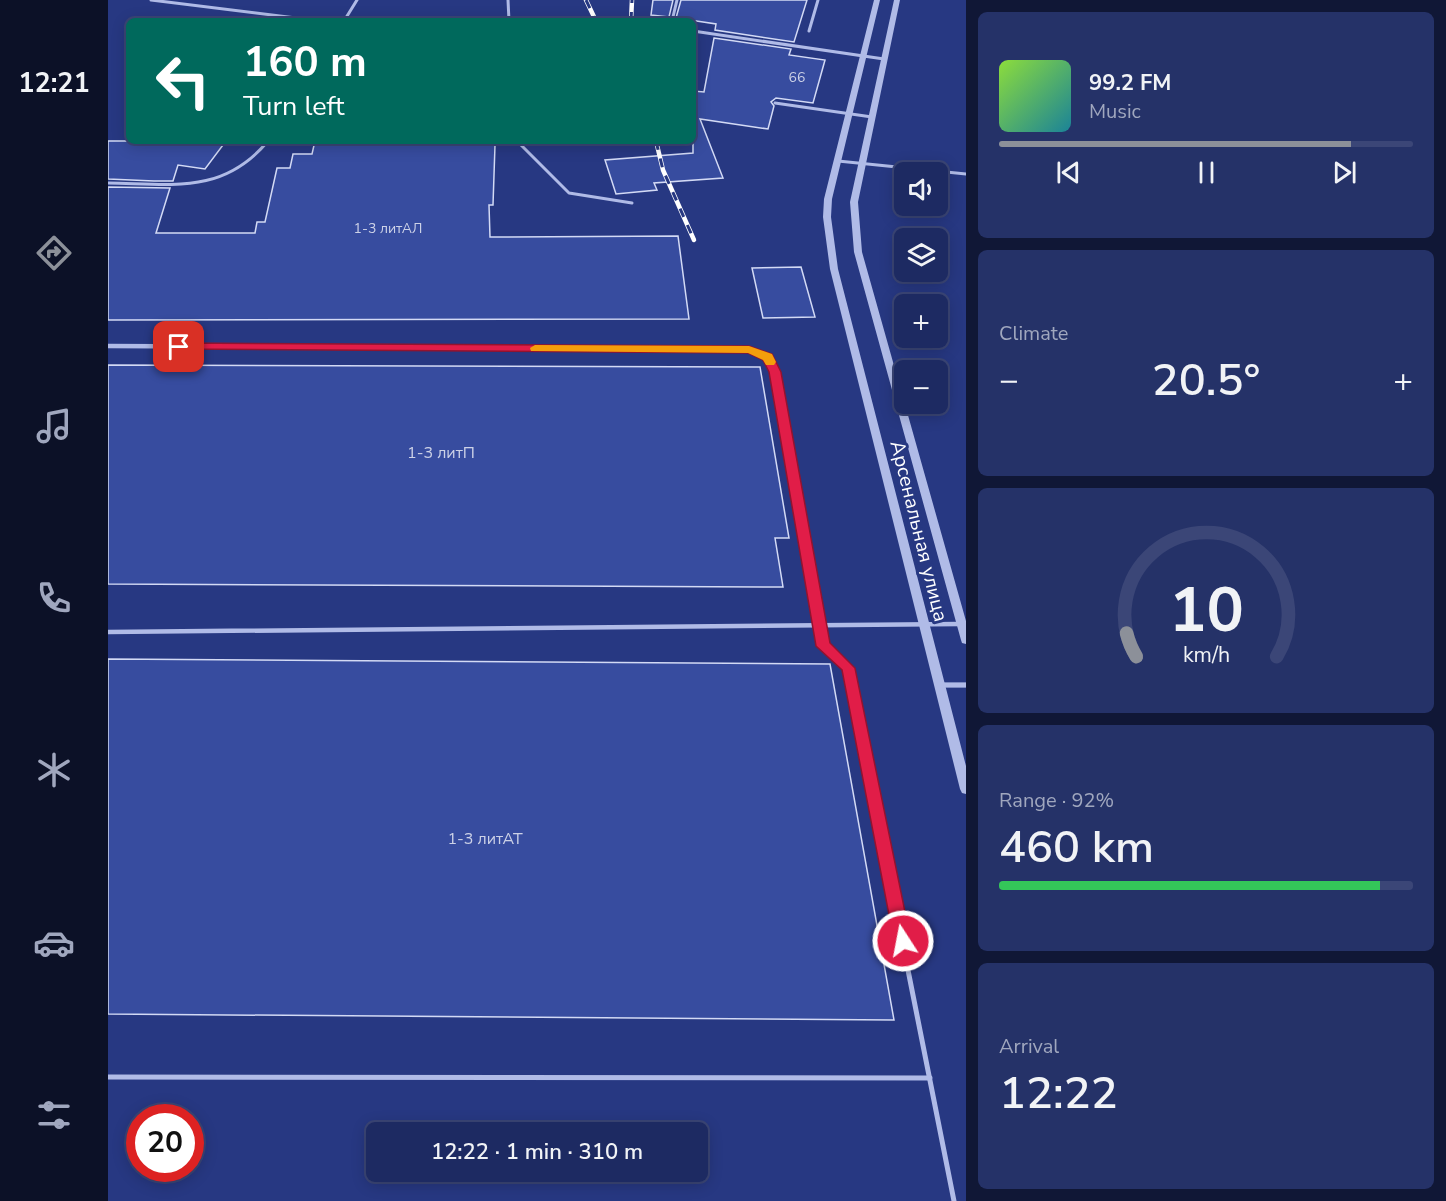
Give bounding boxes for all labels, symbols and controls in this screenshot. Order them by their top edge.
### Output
text: 160 m [243,34,367,91]
icon: left [144,42,222,120]
text: 12:21 [18,65,90,102]
house number: 66 [789,68,805,87]
text: 99.2 FM [1089,68,1171,98]
text: Turn left [243,88,344,125]
text: Music [1089,98,1141,125]
icon: previous [1052,156,1085,189]
icon: pause [1190,156,1223,189]
icon: next [1328,156,1361,189]
map controls [894,162,948,414]
button: sound [894,162,948,216]
house number: 1-3 литАЛ [354,219,422,238]
button: layers [894,228,948,282]
icon: directions [33,232,75,274]
button: + [894,294,948,348]
text: Climate [999,320,1068,347]
pin [153,321,204,372]
icon: arrive [162,330,195,363]
text: 20.5° [1152,350,1260,411]
text: − [999,358,1019,403]
text: + [1393,358,1413,403]
button: − [894,360,948,414]
icon: music [33,405,75,447]
street label: Арсенальная улица [883,438,955,624]
house number: 1-3 литП [407,442,475,464]
text: 10 [1169,569,1243,654]
icon: phone [33,577,75,619]
text: km/h [1182,641,1230,671]
icon: climate [33,749,75,791]
text: Range · 92% [999,787,1114,814]
text: 460 km [999,817,1154,878]
house number: 1-3 литАТ [447,828,523,850]
position arrow [871,909,935,973]
icon: car [33,922,75,964]
text: Arrival [999,1033,1059,1060]
text: 12:22 [999,1063,1118,1124]
icon: filters [33,1094,75,1136]
speed limit sign: 20 [126,1104,204,1182]
text: 12:22 · 1 min · 310 m [431,1137,643,1167]

